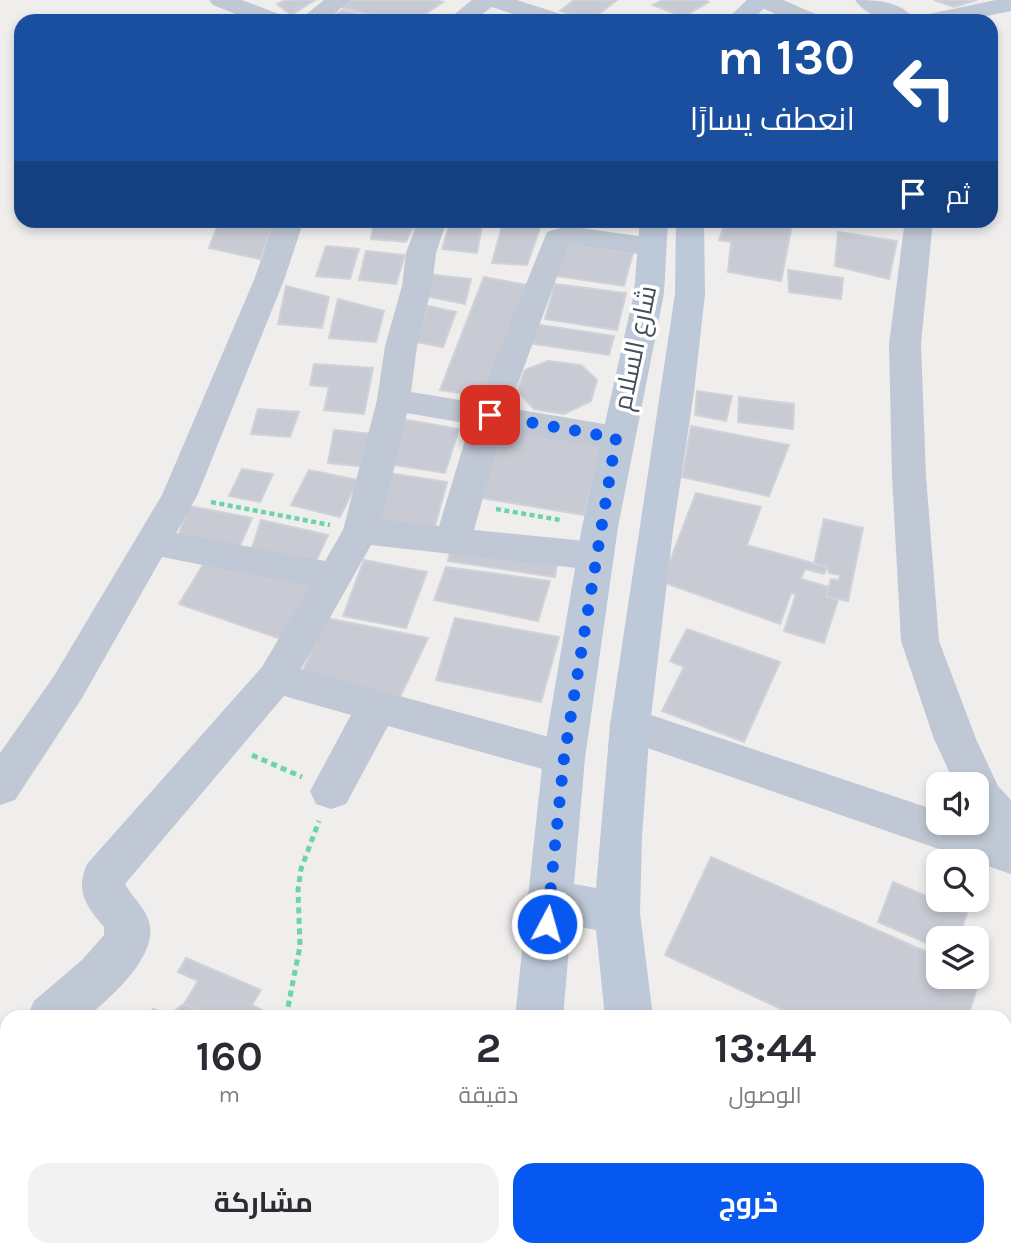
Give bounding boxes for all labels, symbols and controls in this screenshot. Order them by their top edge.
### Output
text: 130 m [717,29,855,86]
icon: left [879,42,970,133]
text: انعطف يسارًا [690,101,855,138]
icon: arrive [894,175,932,213]
text: ثم [946,180,970,211]
street label: شارع السلام [607,283,665,414]
pin [460,385,520,445]
icon: arrive [471,396,509,434]
map controls [926,772,989,989]
button: sound [926,772,989,835]
button: search [926,849,989,912]
position arrow [510,887,584,961]
button: layers [926,926,989,989]
text: 2 [476,1023,501,1073]
text: 13:44 [714,1023,816,1073]
text: 160 [196,1031,263,1081]
text: m [218,1081,240,1108]
text: دقيقة [458,1082,518,1109]
text: الوصول [728,1082,802,1109]
button: مشاركة [28,1163,499,1243]
button: خروج [513,1163,984,1243]

